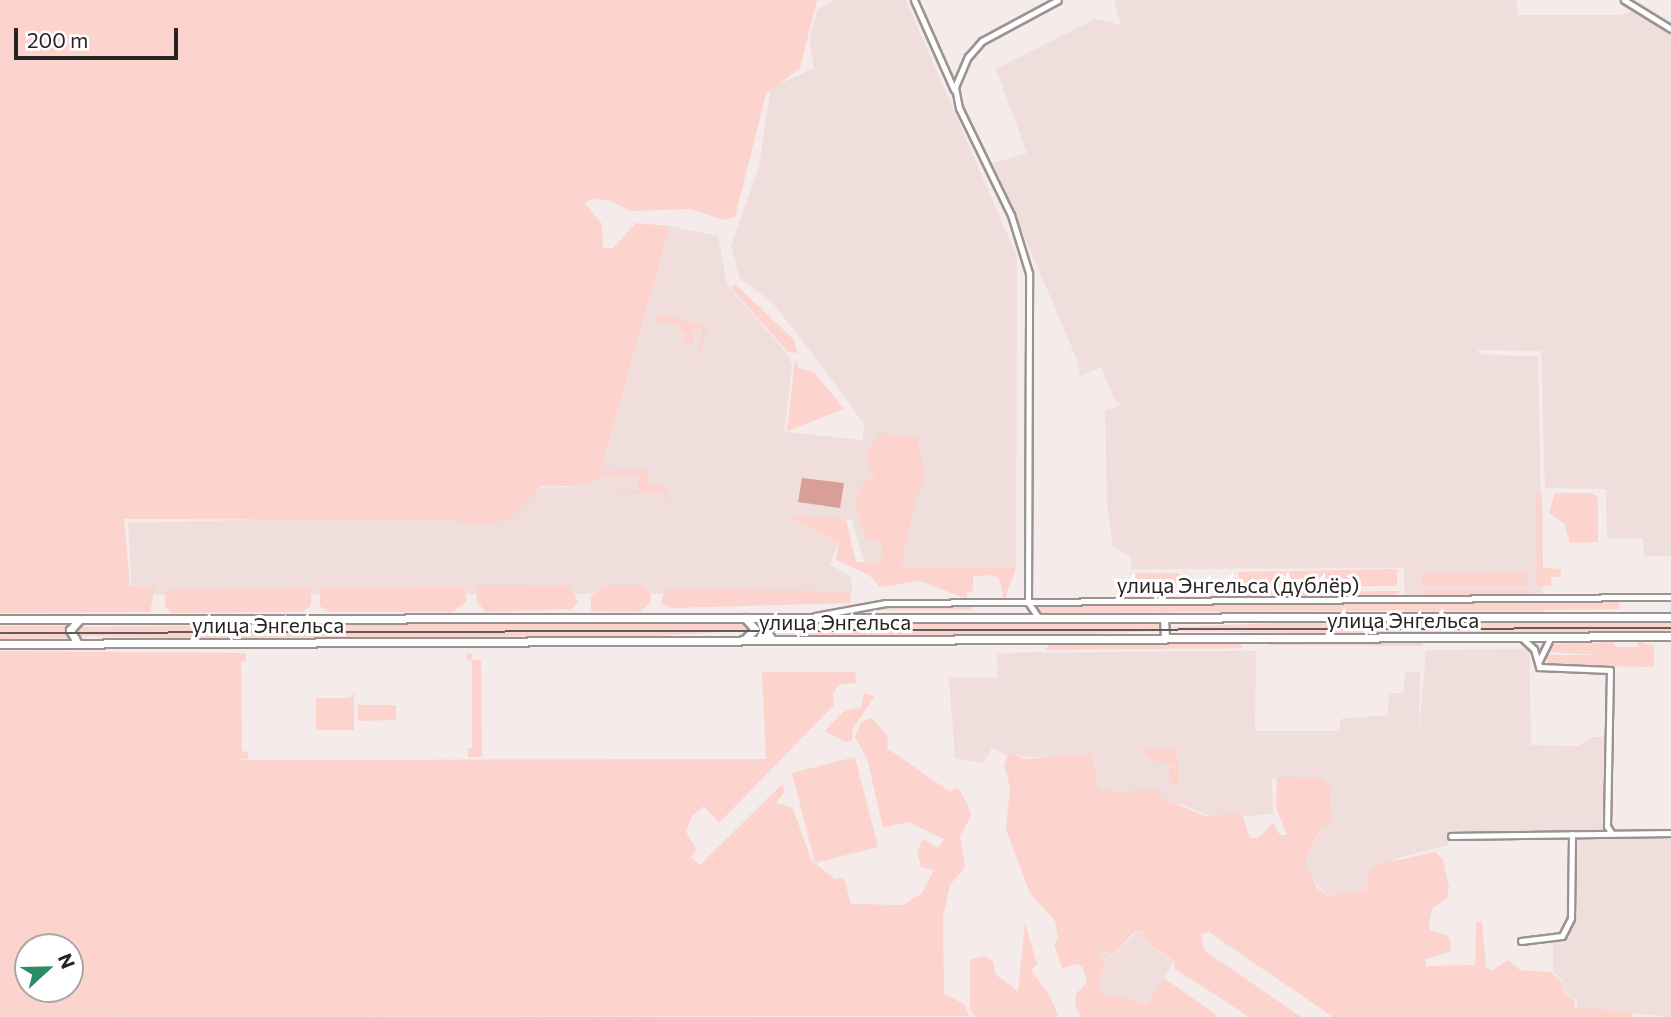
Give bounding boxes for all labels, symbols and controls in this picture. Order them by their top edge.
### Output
scale bar [18,14,182,58]
text: 200 m [27,27,88,52]
street label: улица Энгельса (дублёр) [1117,572,1359,598]
street label: улица Энгельса [1327,607,1479,633]
street label: улица Энгельса [759,609,911,635]
street label: улица Энгельса [192,612,344,638]
north arrow [14,933,84,1003]
text: N [54,950,80,972]

